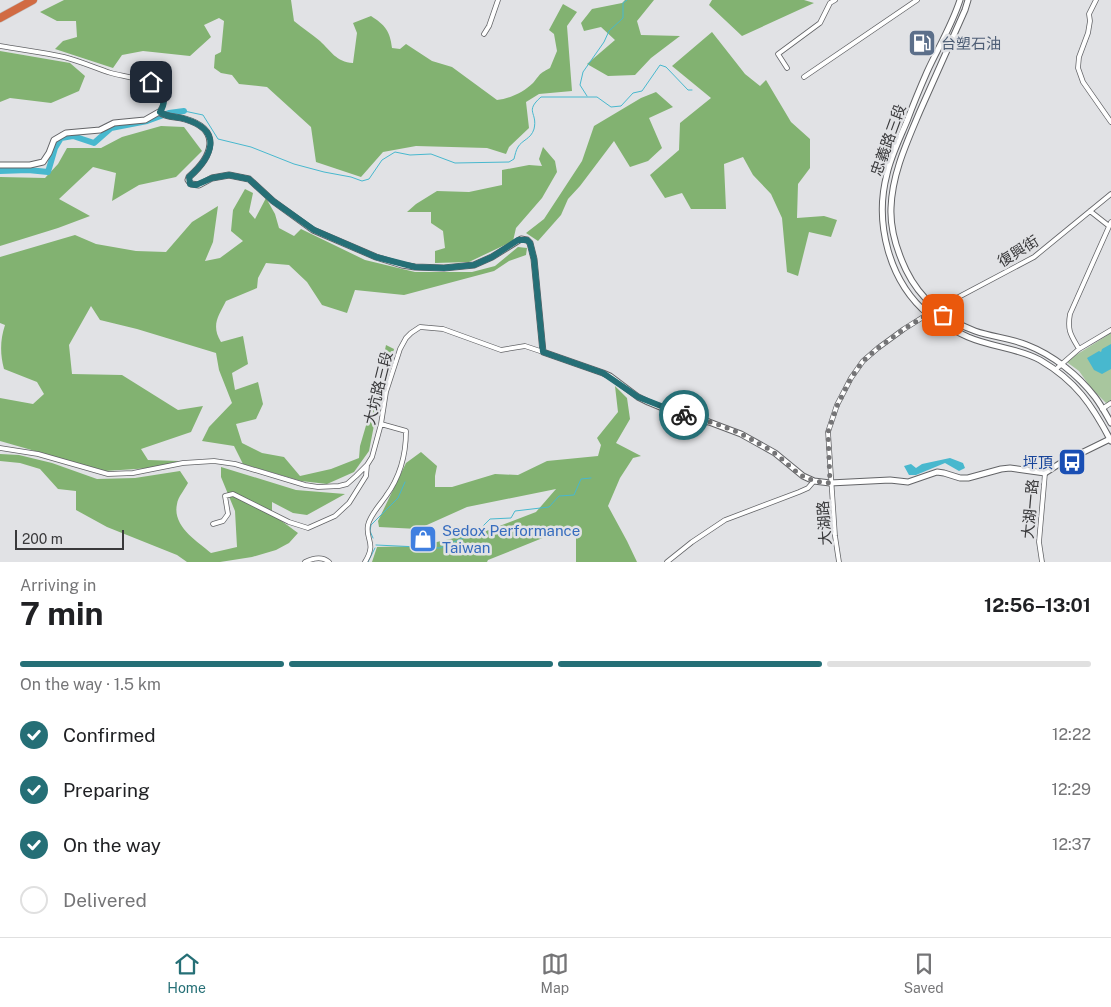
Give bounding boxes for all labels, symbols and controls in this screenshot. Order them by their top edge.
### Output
fuel station icon: 台塑石油 [907,28,937,58]
place label: 台塑石油 [941,35,1001,52]
pin [130,61,172,103]
icon: home [137,68,165,96]
street label: 忠義路三段 [867,102,909,178]
street label: 復興街 [994,232,1042,270]
pin [922,294,964,336]
icon: bag [929,301,957,329]
street label: 大坑路三段 [361,350,395,426]
courier [659,390,709,440]
icon: bike [670,401,698,429]
bus stop icon: 坪頂 [1057,447,1087,477]
place label: 坪頂 [1023,454,1053,471]
street label: 大湖一路 [1019,478,1041,540]
street label: 大湖路 [814,500,834,546]
place label: Sedox Performance Taiwan [442,522,580,556]
shop icon: Sedox Performance Taiwan [408,524,438,554]
scale bar [15,527,124,550]
text: 200 m [22,531,63,547]
text: Arriving in [20,576,96,595]
text: 12:56–13:01 [984,594,1091,616]
text: 7 min [20,595,104,632]
text: On the way · 1.5 km [20,675,161,694]
icon: check [20,721,48,749]
text: Confirmed [63,724,156,746]
text: 12:22 [1052,725,1091,744]
icon: check [20,776,48,804]
text: Preparing [63,779,150,801]
text: 12:29 [1051,780,1091,799]
icon: check [20,831,48,859]
text: On the way [63,834,161,856]
text: 12:37 [1052,835,1091,854]
text: Delivered [63,889,147,911]
tab: Home [167,950,206,996]
tab: Map [541,950,569,996]
tab: Saved [904,950,944,996]

